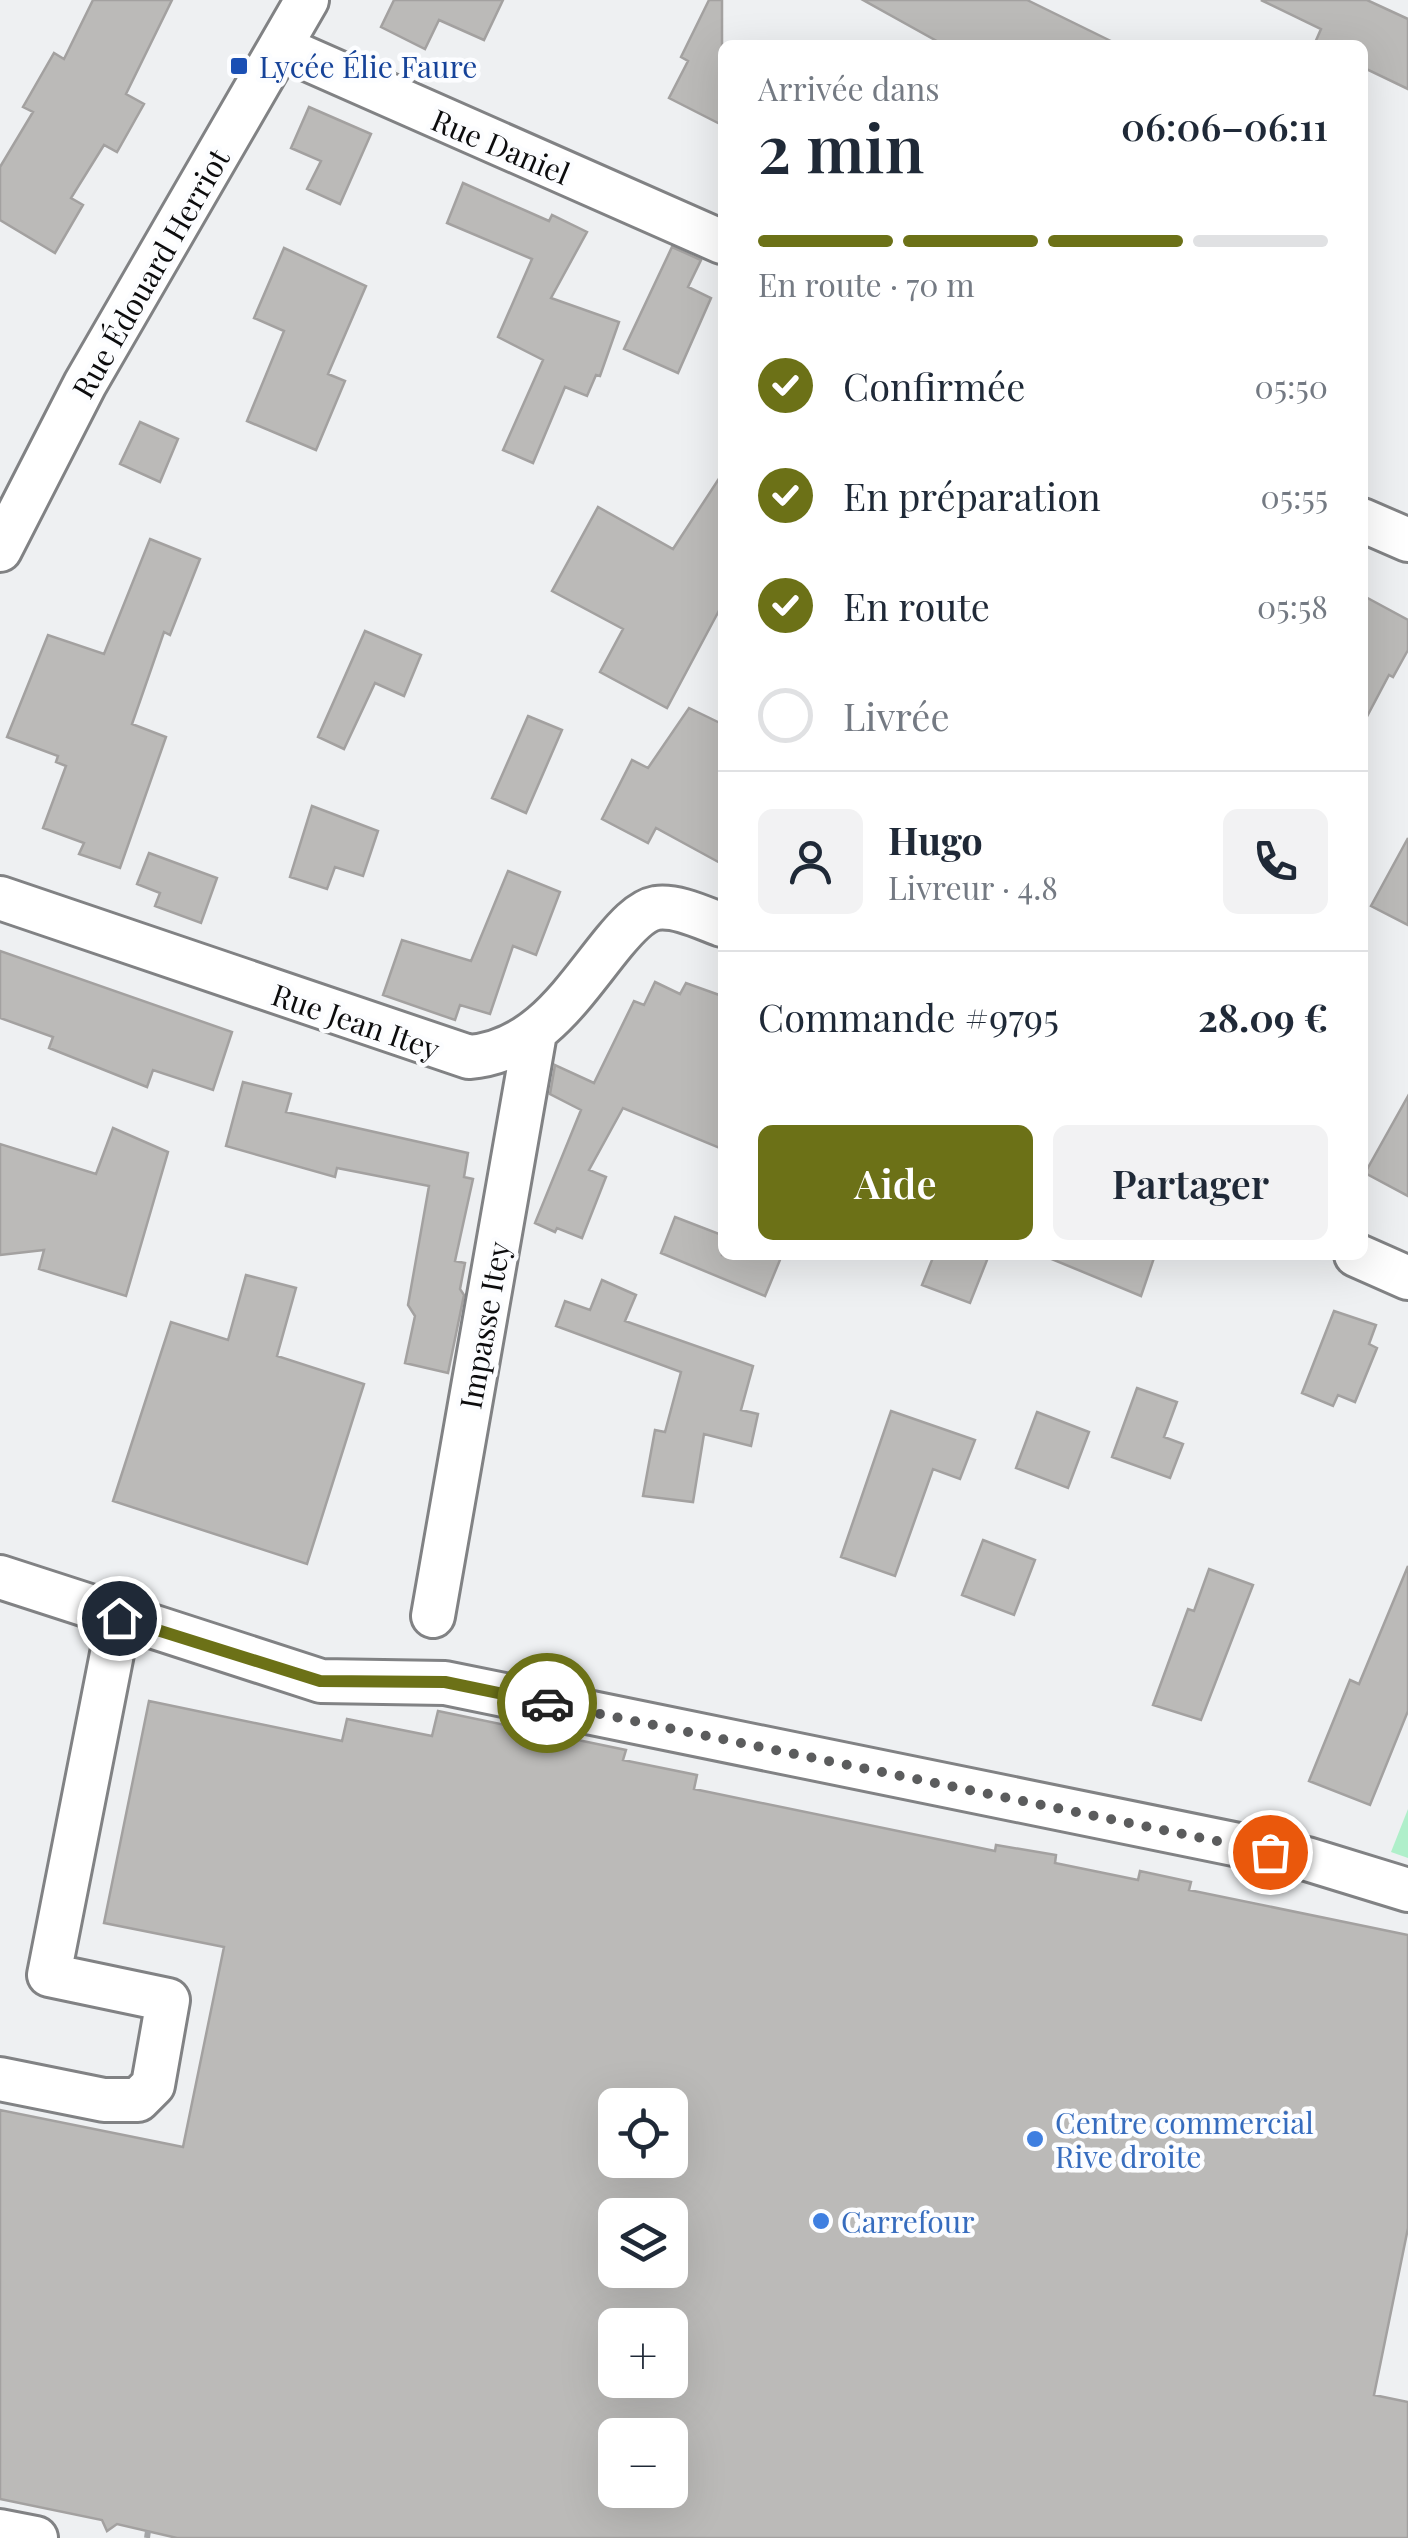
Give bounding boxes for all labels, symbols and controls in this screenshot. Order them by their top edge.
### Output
place label: Lycée Élie Faure [259,46,477,86]
marker: Lycée Élie Faure [228,55,250,77]
text: Arrivée dans [758,66,940,109]
street label: Rue Daniel [426,99,576,193]
text: 06:06–06:11 [1121,100,1328,151]
text: 2 min [758,103,924,189]
street label: Rue Édouard Herriot [62,141,238,405]
text: En route · 70 m [758,262,975,305]
icon: check [758,358,813,413]
text: Confirmée [843,360,1025,411]
text: 05:50 [1255,364,1328,407]
icon: check [758,468,813,523]
text: En préparation [843,470,1101,521]
text: 05:55 [1260,474,1328,517]
icon: check [758,578,813,633]
text: En route [843,580,990,631]
text: 05:58 [1257,584,1328,627]
text: Livrée [843,690,950,741]
button: person [758,809,863,914]
button: phone [1223,809,1328,914]
text: Hugo [888,814,983,865]
text: Livreur · 4.8 [888,865,1058,908]
street label: Rue Jean Itey [267,974,445,1068]
text: Commande #9795 [758,991,1059,1042]
text: 28.09 € [1198,991,1328,1042]
button: Aide [758,1125,1033,1240]
button: Partager [1053,1125,1328,1240]
street label: Impasse Itey [450,1238,518,1412]
pin [77,1576,162,1661]
icon: home [92,1591,147,1646]
courier [497,1653,597,1753]
icon: car [520,1676,575,1731]
pin [1228,1810,1313,1895]
icon: bag [1243,1825,1298,1880]
map controls [598,2088,688,2508]
button: locate [598,2088,688,2178]
place label: Centre commercial Rive droite [1055,2102,1314,2176]
marker: Centre commercial Rive droite [1024,2128,1046,2150]
button: layers [598,2198,688,2288]
place label: Carrefour [841,2201,975,2241]
marker: Carrefour [810,2210,832,2232]
button: + [598,2308,688,2398]
button: − [598,2418,688,2508]

